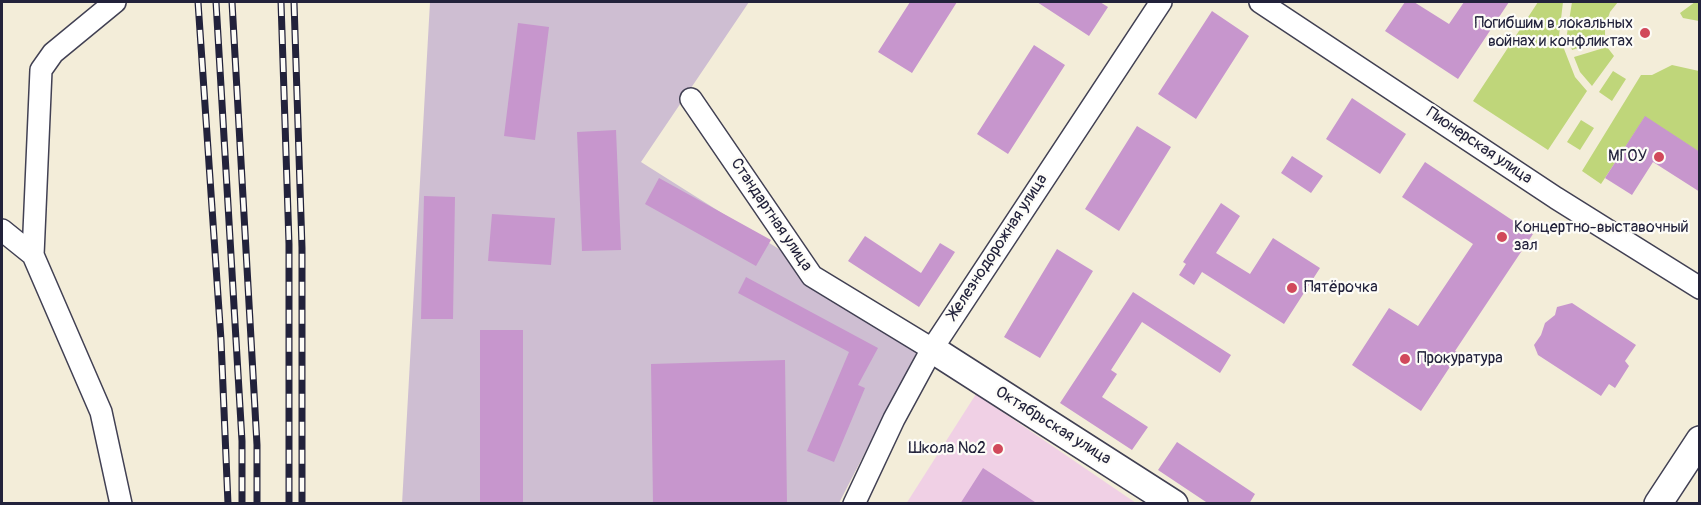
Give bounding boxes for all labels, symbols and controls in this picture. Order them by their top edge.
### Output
place label: Погибшим в локальных войнах и конфликтах [1474,14,1633,52]
marker: Погибшим в локальных войнах и конфликтах [1638,26,1652,40]
street label: Пионерская улица [1422,104,1536,188]
place label: МГОУ [1608,147,1647,167]
marker: МГОУ [1652,150,1666,164]
street label: Стандартная улица [726,155,816,275]
street label: Железнодорожная улица [944,171,1052,323]
place label: Концертно-выставочный зал [1514,218,1689,256]
marker: Концертно-выставочный зал [1495,230,1509,244]
place label: Пятёрочка [1304,278,1378,298]
marker: Пятёрочка [1285,281,1299,295]
place label: Прокуратура [1417,349,1503,369]
marker: Прокуратура [1398,352,1412,366]
street label: Октябрьская улица [992,383,1114,469]
place label: Школа №2 [908,439,986,459]
marker: Школа №2 [991,442,1005,456]

